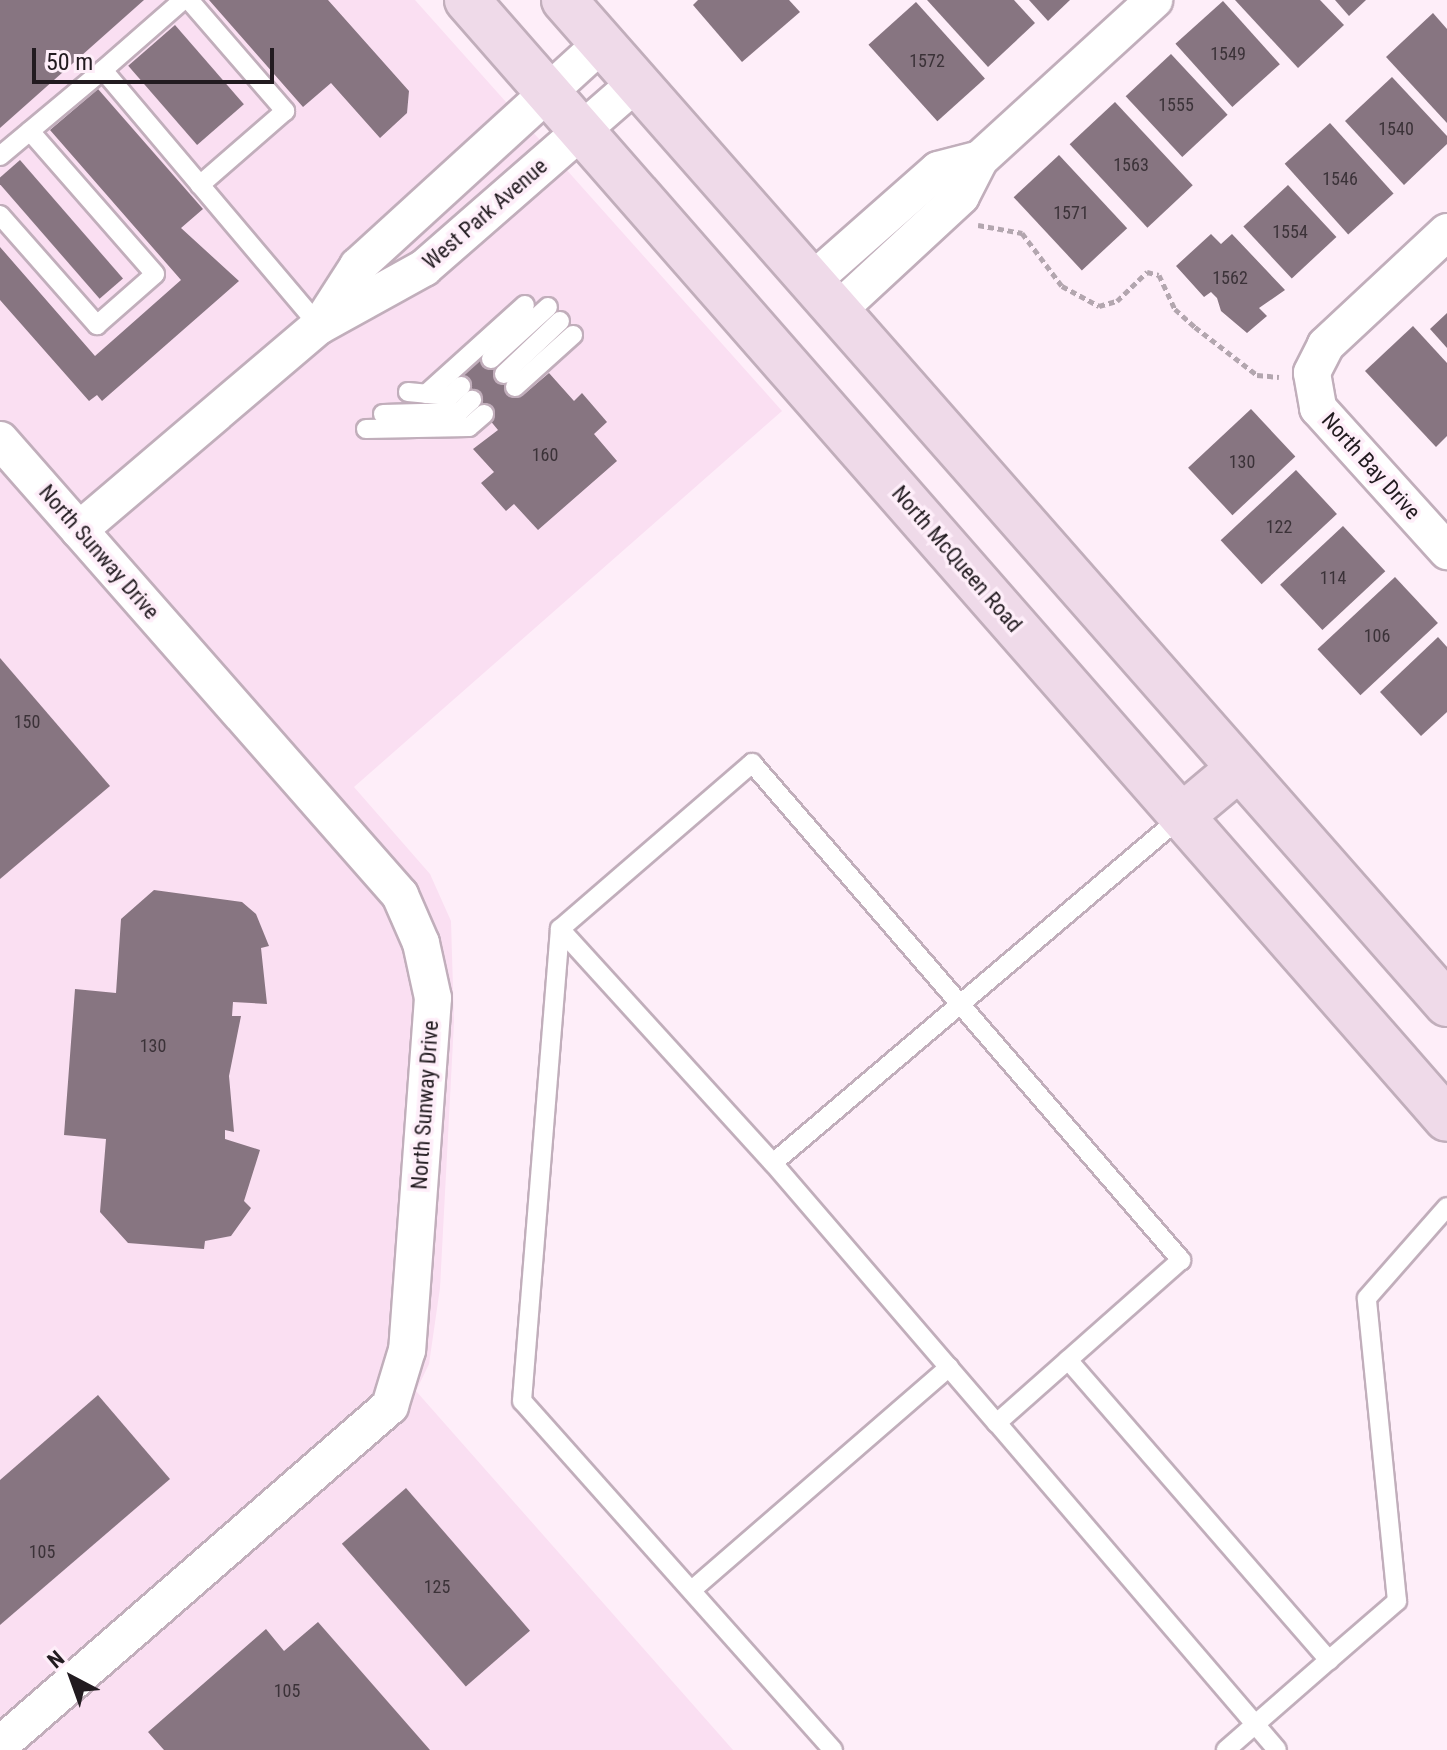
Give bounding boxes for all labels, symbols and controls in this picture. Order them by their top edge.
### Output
scale bar [36,32,278,82]
house number: 1549 [1210,43,1246,65]
text: 50 m [46,48,93,76]
house number: 1572 [909,50,945,72]
house number: 1555 [1158,94,1194,116]
house number: 1540 [1378,118,1414,140]
street label: West Park Avenue [417,153,553,275]
house number: 1563 [1113,154,1149,176]
house number: 1546 [1322,168,1358,190]
house number: 1571 [1053,202,1089,224]
house number: 1554 [1272,221,1308,243]
house number: 1562 [1212,267,1248,289]
street label: North Bay Drive [1316,407,1426,525]
house number: 160 [532,444,558,466]
house number: 130 [1229,451,1255,473]
street label: North Sunway Drive [33,479,165,625]
street label: North McQueen Road [886,480,1028,638]
house number: 122 [1266,516,1292,538]
house number: 114 [1320,567,1346,589]
house number: 106 [1364,625,1390,647]
house number: 150 [14,711,40,733]
street label: North Sunway Drive [406,1019,444,1191]
house number: 130 [140,1035,166,1057]
house number: 105 [29,1541,55,1563]
house number: 125 [424,1576,450,1598]
north arrow [32,1638,112,1718]
text: N [43,1646,69,1673]
house number: 105 [274,1680,300,1702]

